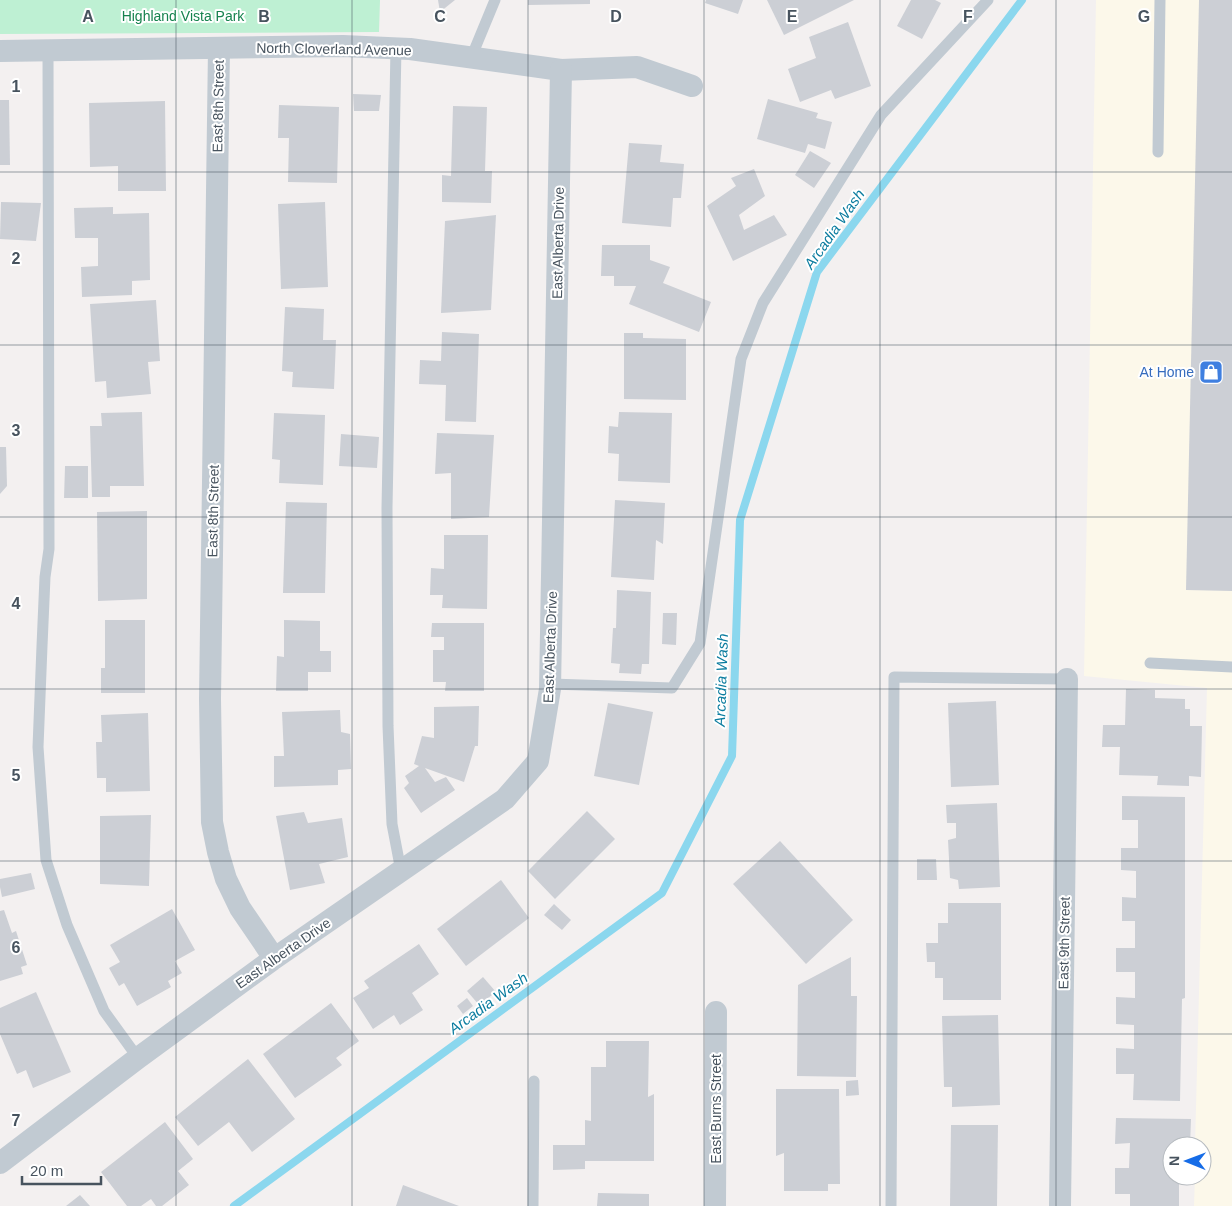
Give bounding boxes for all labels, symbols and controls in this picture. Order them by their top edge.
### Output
text: A [82,8,94,25]
park label: Highland Vista Park [122,8,245,24]
text: B [258,8,270,25]
text: C [434,8,446,25]
text: D [610,8,622,25]
text: E [787,8,798,25]
text: F [963,8,973,25]
text: G [1138,8,1150,25]
street label: North Cloverland Avenue [256,40,412,58]
street label: East 8th Street [209,59,227,152]
text: 1 [12,78,21,95]
water label: Arcadia Wash [800,186,868,273]
street label: East Alberta Drive [549,187,567,299]
text: 2 [12,250,21,267]
shop icon: At Home [1198,359,1224,385]
place label: At Home [1140,364,1194,380]
text: 3 [12,422,21,439]
street label: East 8th Street [204,464,222,557]
street label: East Alberta Drive [540,591,560,703]
text: 4 [12,595,21,612]
water label: Arcadia Wash [711,633,731,728]
text: 5 [12,767,21,784]
street label: East 9th Street [1055,896,1073,989]
street label: East Alberta Drive [233,914,334,992]
text: 6 [12,939,21,956]
water label: Arcadia Wash [445,969,531,1038]
street label: East Burns Street [708,1054,724,1164]
text: 7 [12,1112,21,1129]
north arrow [1162,1136,1212,1186]
scale bar [22,1154,101,1186]
text: N [1166,1156,1182,1166]
text: 20 m [30,1162,63,1179]

